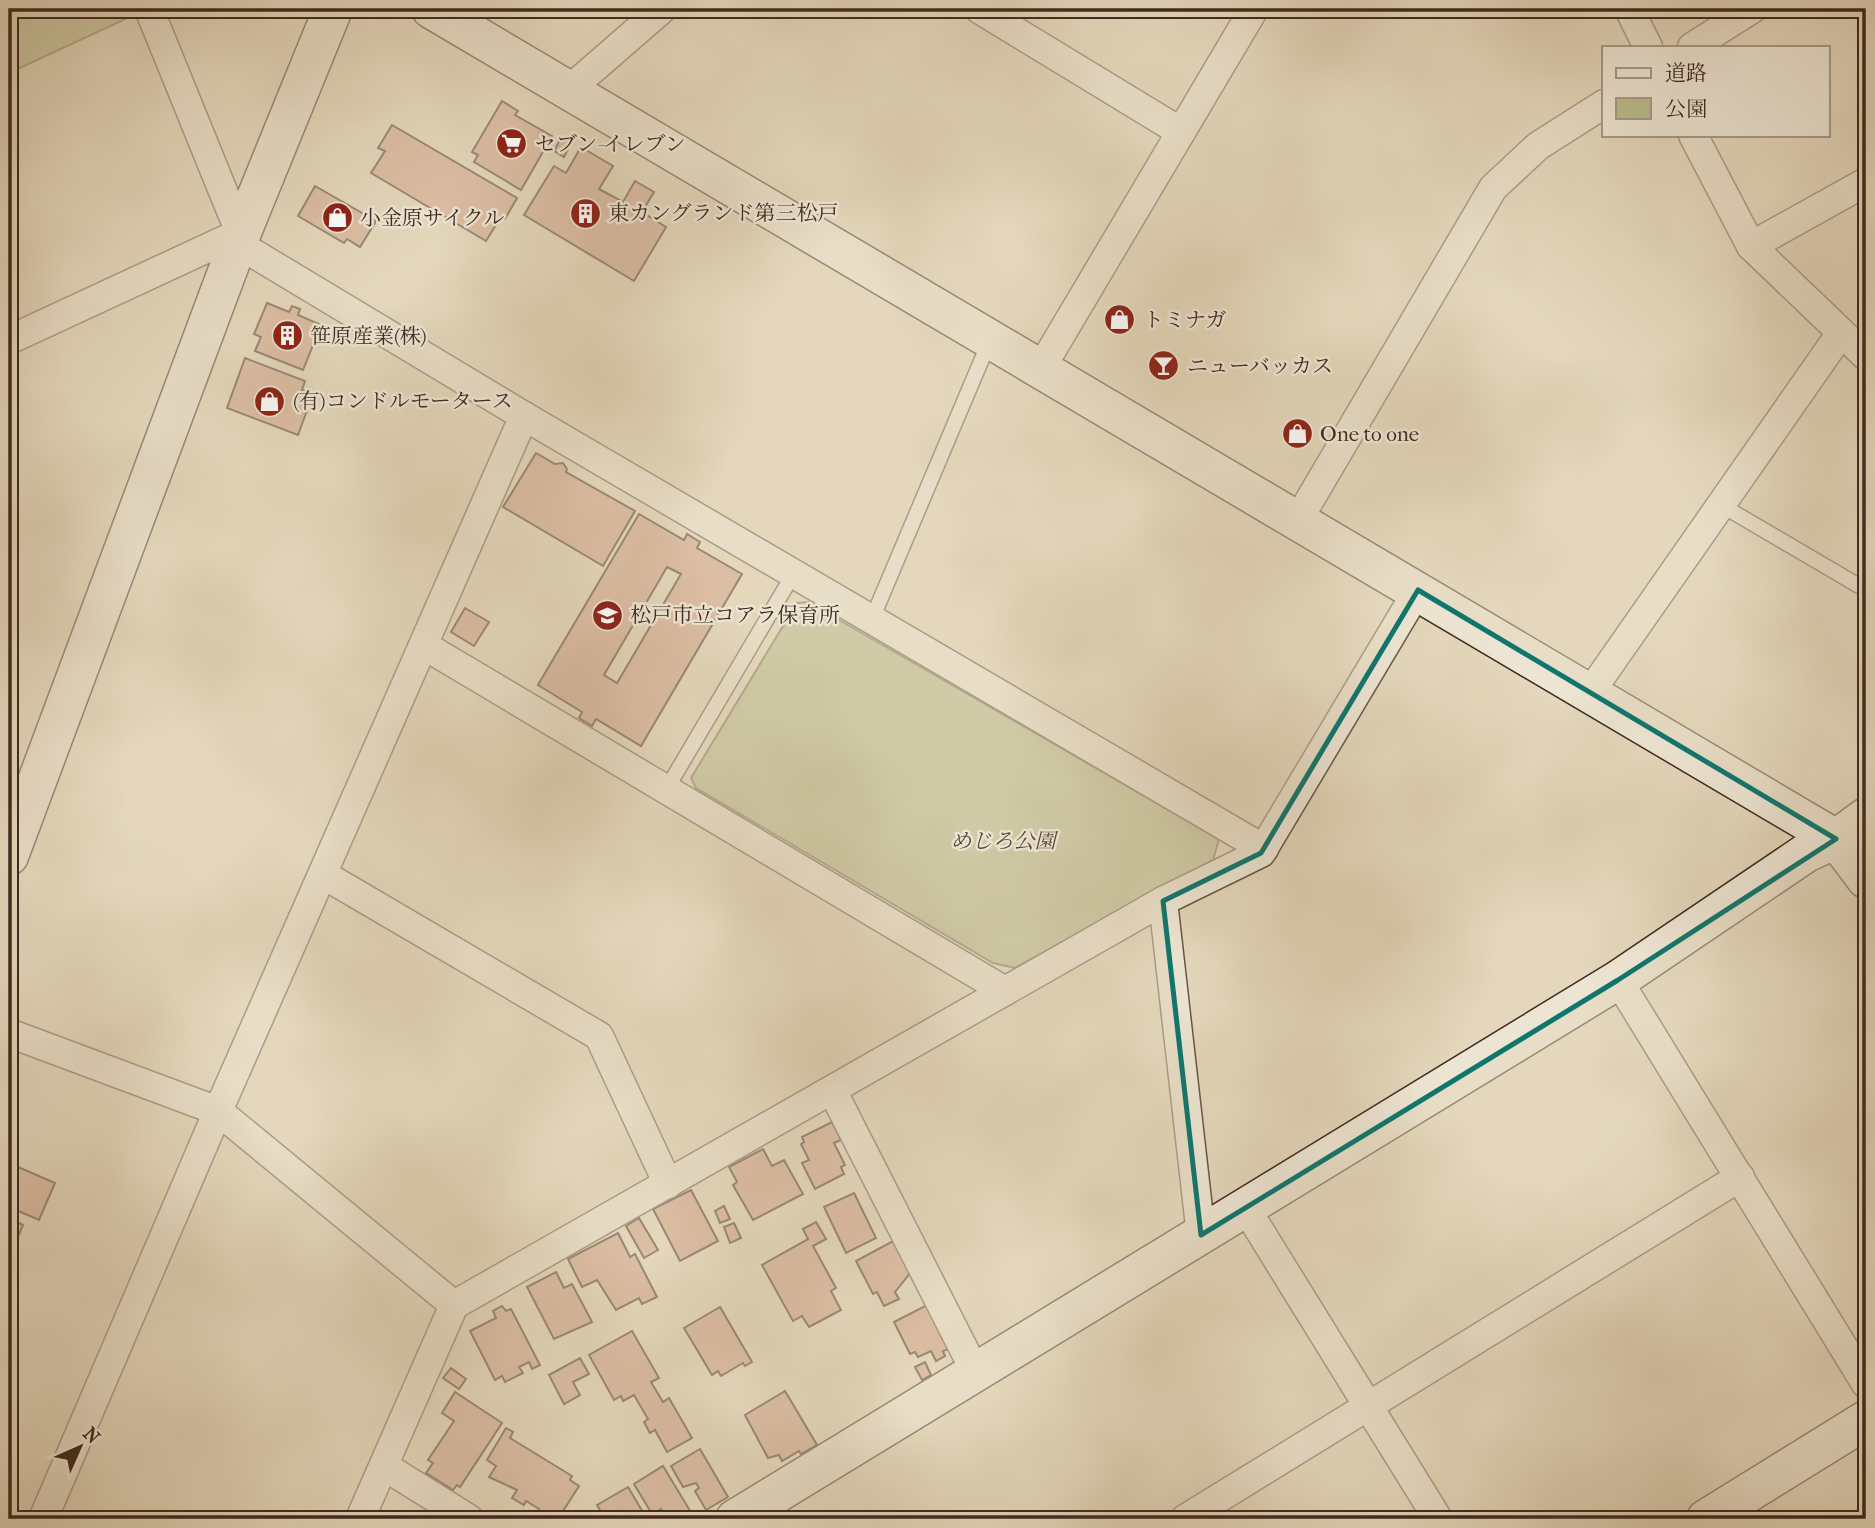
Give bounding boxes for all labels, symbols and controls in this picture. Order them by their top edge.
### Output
legend [1602,46,1829,136]
text: 道路 [1665,61,1707,85]
text: 公園 [1665,97,1707,121]
supermarket icon: セブン-イレブン [495,127,529,161]
place label: セブン-イレブン [535,132,686,156]
building icon: 東カングランド第三松戸 [568,196,602,230]
shop icon: 小金原サイクル [320,201,354,235]
place label: 東カングランド第三松戸 [608,201,839,225]
place label: 小金原サイクル [360,206,504,230]
shop icon: トミナガ [1103,303,1137,337]
place label: トミナガ [1143,308,1227,332]
building icon: 笹原産業(株) [270,319,304,353]
place label: 笹原産業(株) [310,324,427,348]
bar icon: ニューバッカス [1147,349,1181,383]
place label: ニューバッカス [1187,354,1333,378]
shop icon: (有)コンドルモータース [253,384,287,418]
place label: (有)コンドルモータース [293,389,513,413]
shop icon: One to one [1280,417,1314,451]
place label: One to one [1320,422,1419,446]
school or university icon: 松戸市立コアラ保育所 [590,598,624,632]
place label: 松戸市立コアラ保育所 [630,603,840,627]
park label: めじろ公園 [951,829,1058,853]
north arrow [46,1412,116,1482]
text: N [78,1423,105,1449]

